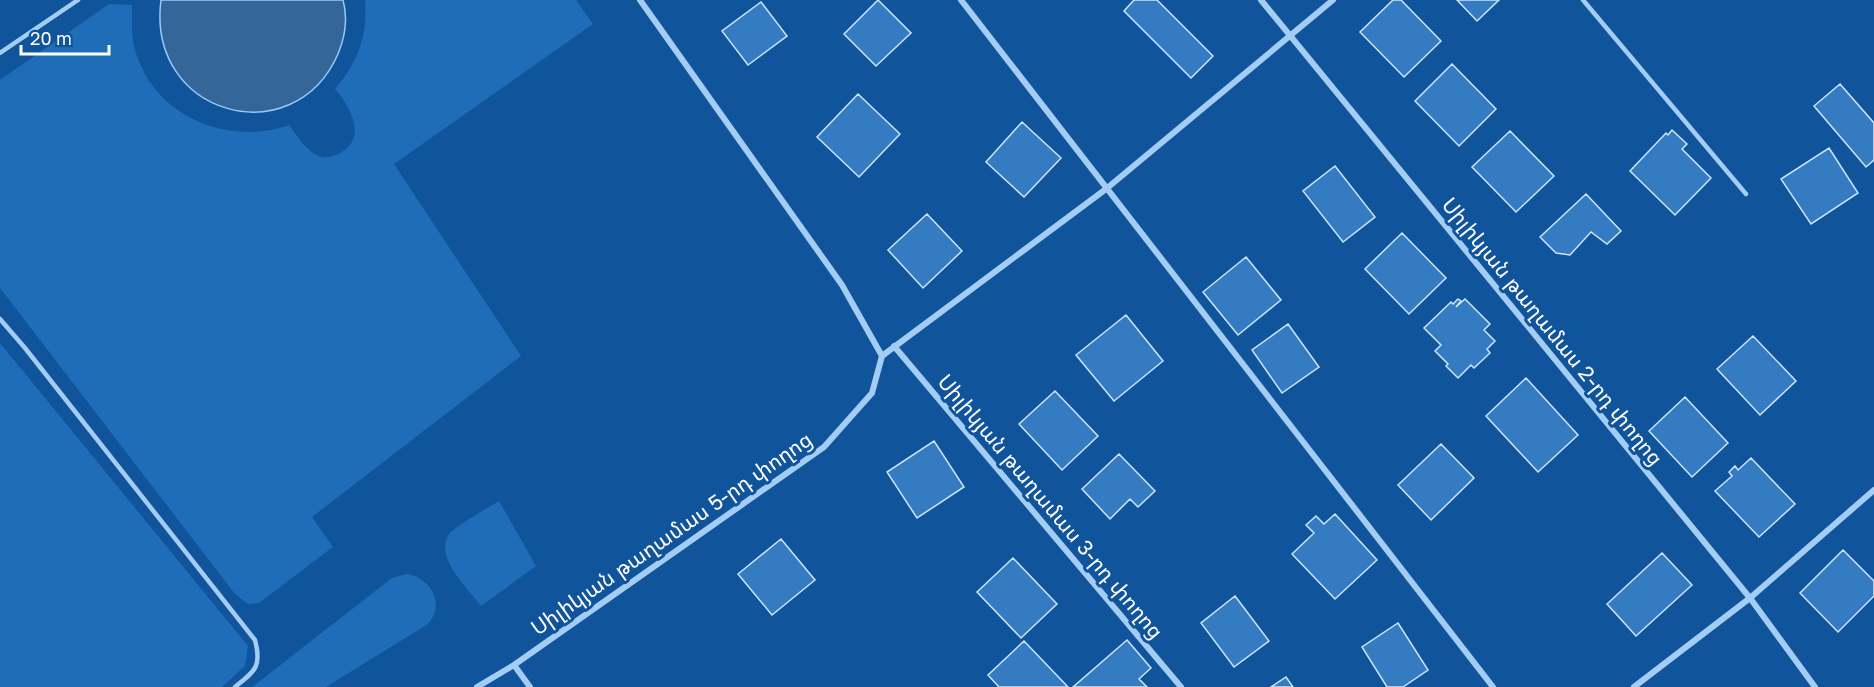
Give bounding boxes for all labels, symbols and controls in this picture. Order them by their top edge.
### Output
scale bar [21,18,110,56]
text: 20 m [30,27,72,49]
street label: Սիլիկյան թաղամաս 2-րդ փողոց [1437,192,1669,470]
street label: Սիլիկյան թաղամաս 3-րդ փողոց [933,368,1169,644]
street label: Սիլիկյան թաղամաս 5-րդ փողոց [525,426,817,640]

